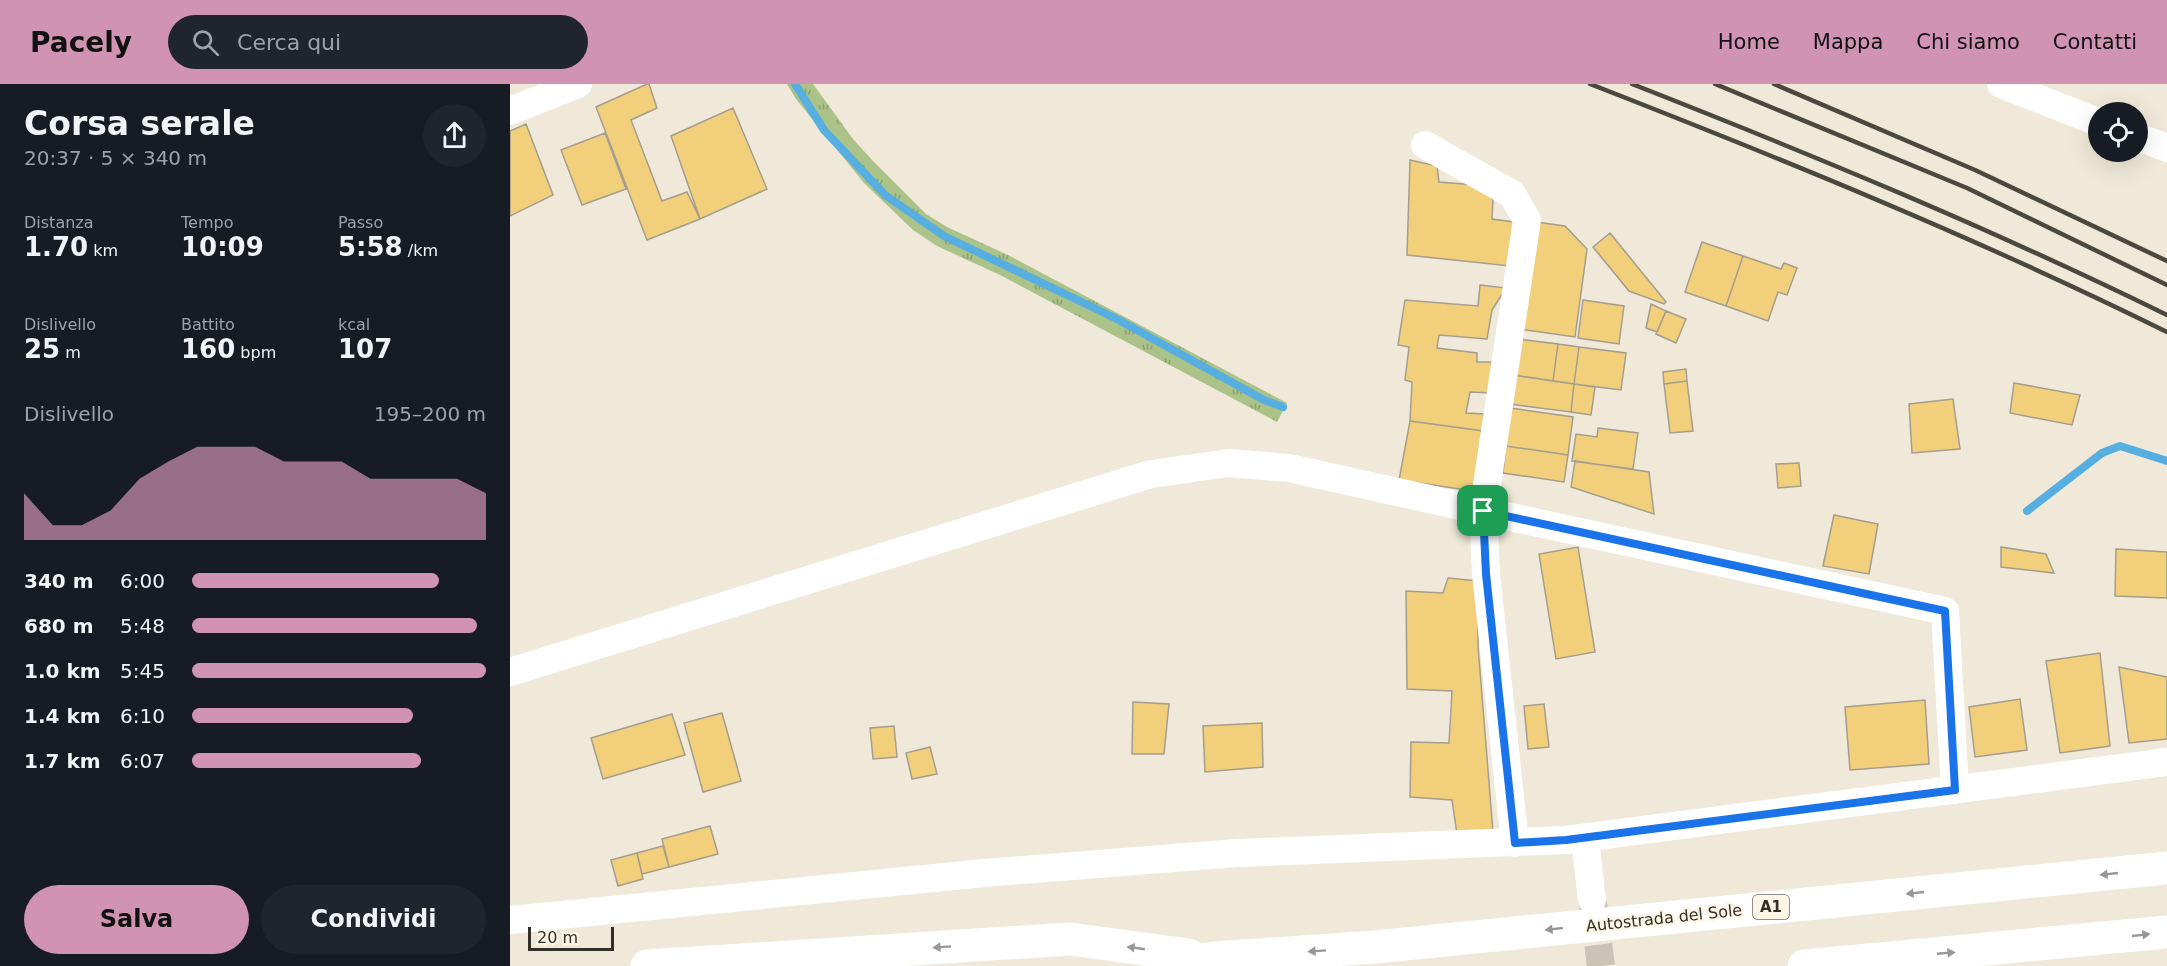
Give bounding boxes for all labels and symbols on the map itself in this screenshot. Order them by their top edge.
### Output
pin [1457,485,1508,536]
one-way arrow [2099,869,2118,879]
one-way arrow [1905,888,1924,898]
road number: A1 [1753,895,1789,919]
street label: Autostrada del Sole [1585,900,1743,936]
scale bar [528,924,614,952]
one-way arrow [1544,924,1563,934]
one-way arrow [2131,930,2150,940]
one-way arrow [932,942,951,952]
one-way arrow [1126,943,1145,952]
one-way arrow [1307,946,1326,955]
one-way arrow [1937,948,1956,958]

